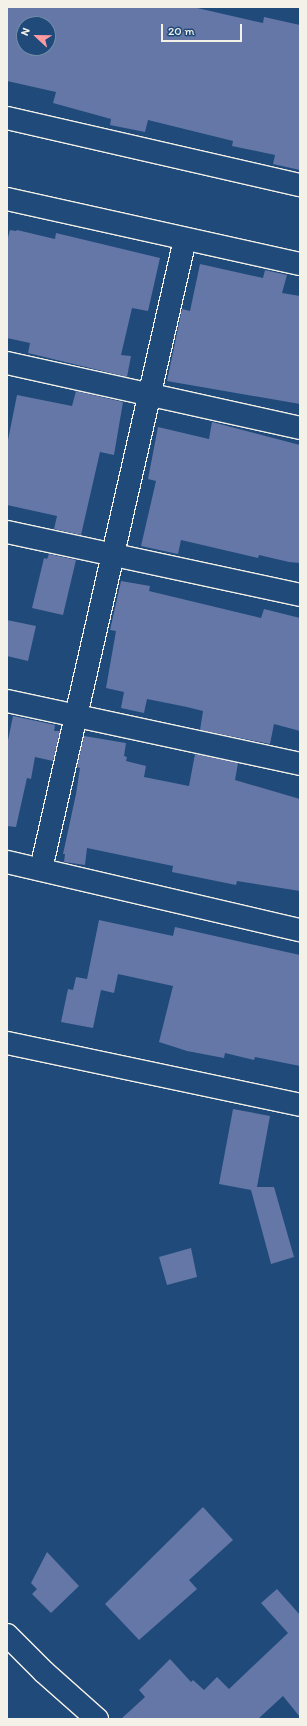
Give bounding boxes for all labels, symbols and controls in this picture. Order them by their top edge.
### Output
north arrow [16,16,56,56]
scale bar [163,16,244,42]
text: 20 m [168,24,195,38]
text: N [18,26,33,38]

